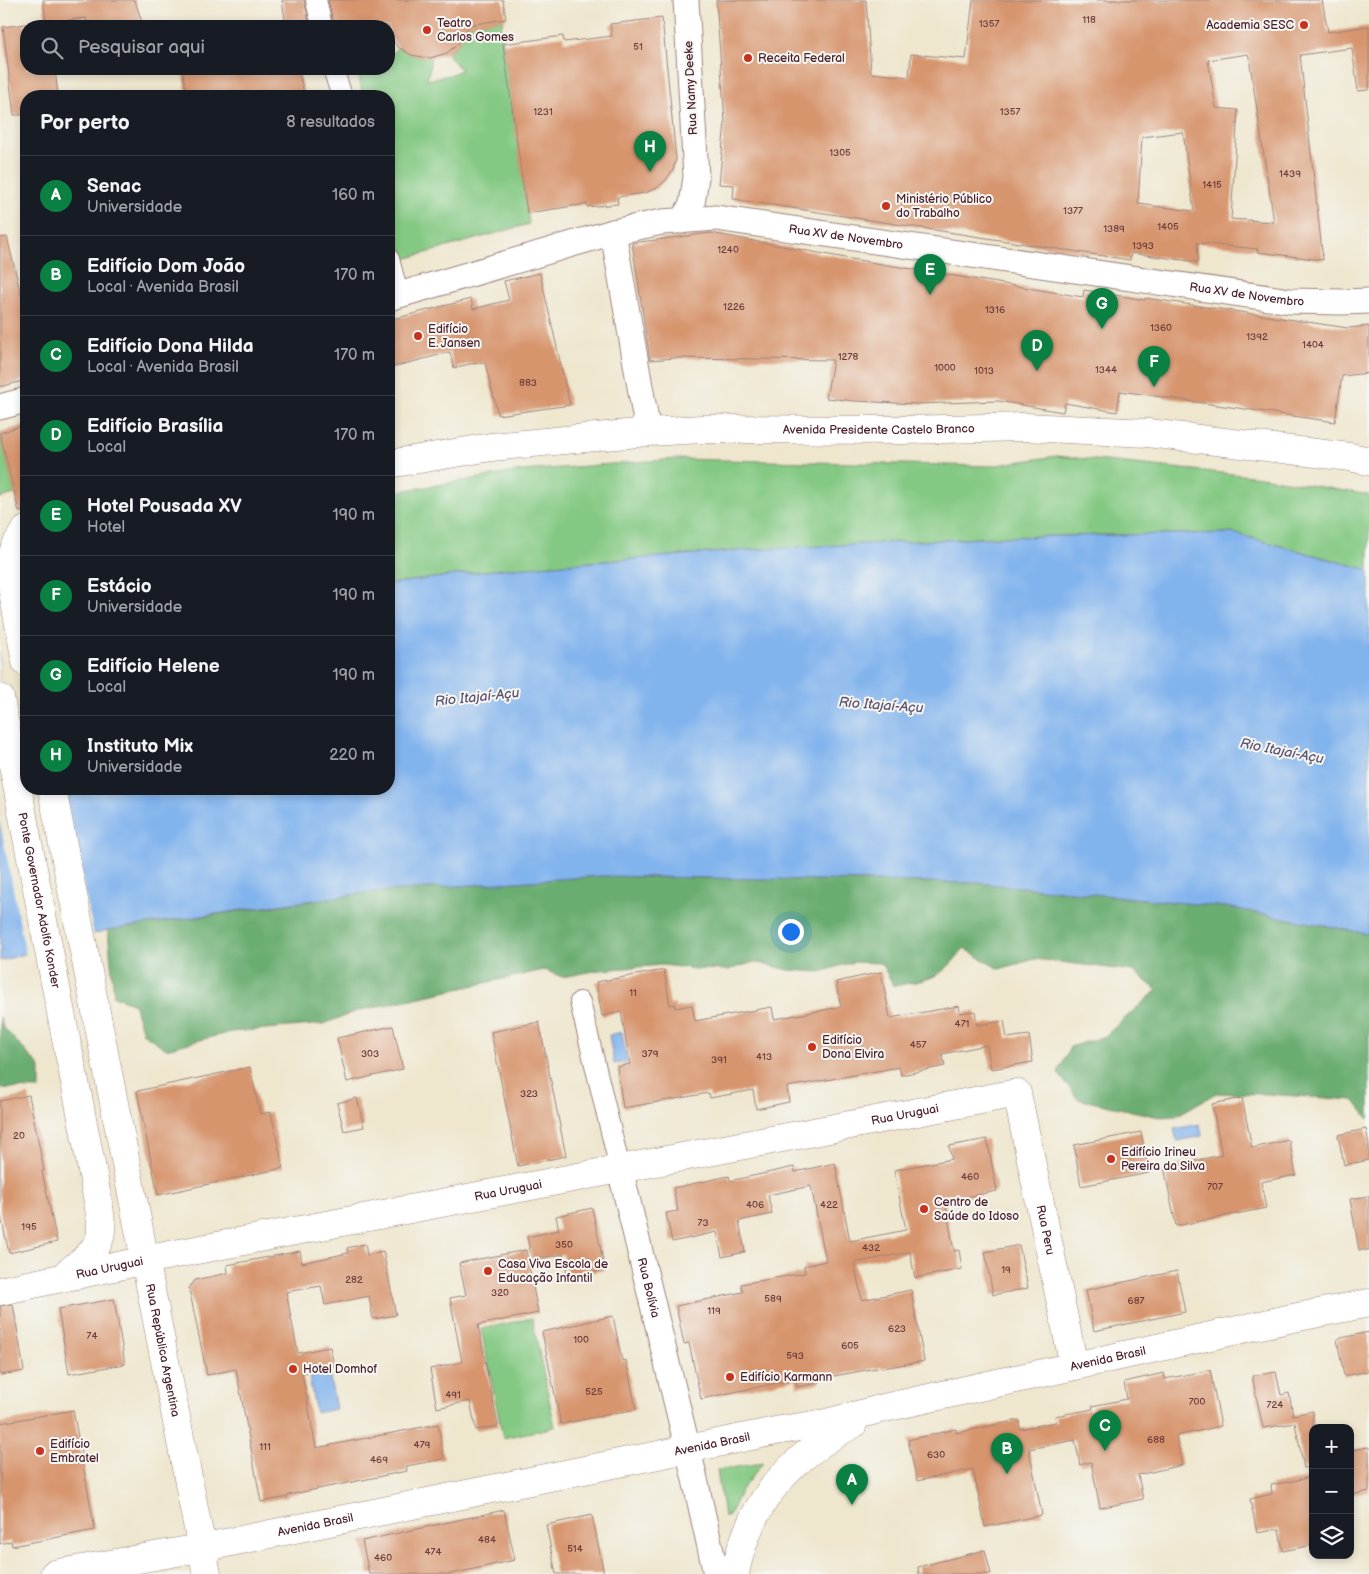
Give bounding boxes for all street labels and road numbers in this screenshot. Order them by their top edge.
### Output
street label: Rua Namy Deeke [681,40,701,136]
street label: Rua XV de Novembro [788,221,904,253]
street label: Rua XV de Novembro [1189,279,1304,309]
street label: Avenida Presidente Castelo Branco [783,421,975,438]
street label: Ponte Governador Adolfo Konder [15,811,64,990]
street label: Rua Uruguai [870,1101,940,1128]
street label: Rua Uruguai [473,1177,543,1204]
street label: Rua Peru [1033,1204,1058,1256]
street label: Rua Uruguai [75,1253,145,1282]
street label: Rua Bolívia [634,1256,663,1319]
street label: Rua República Argentina [142,1282,183,1418]
street label: Avenida Brasil [1069,1343,1147,1374]
street label: Avenida Brasil [673,1429,751,1459]
street label: Avenida Brasil [276,1510,355,1540]

